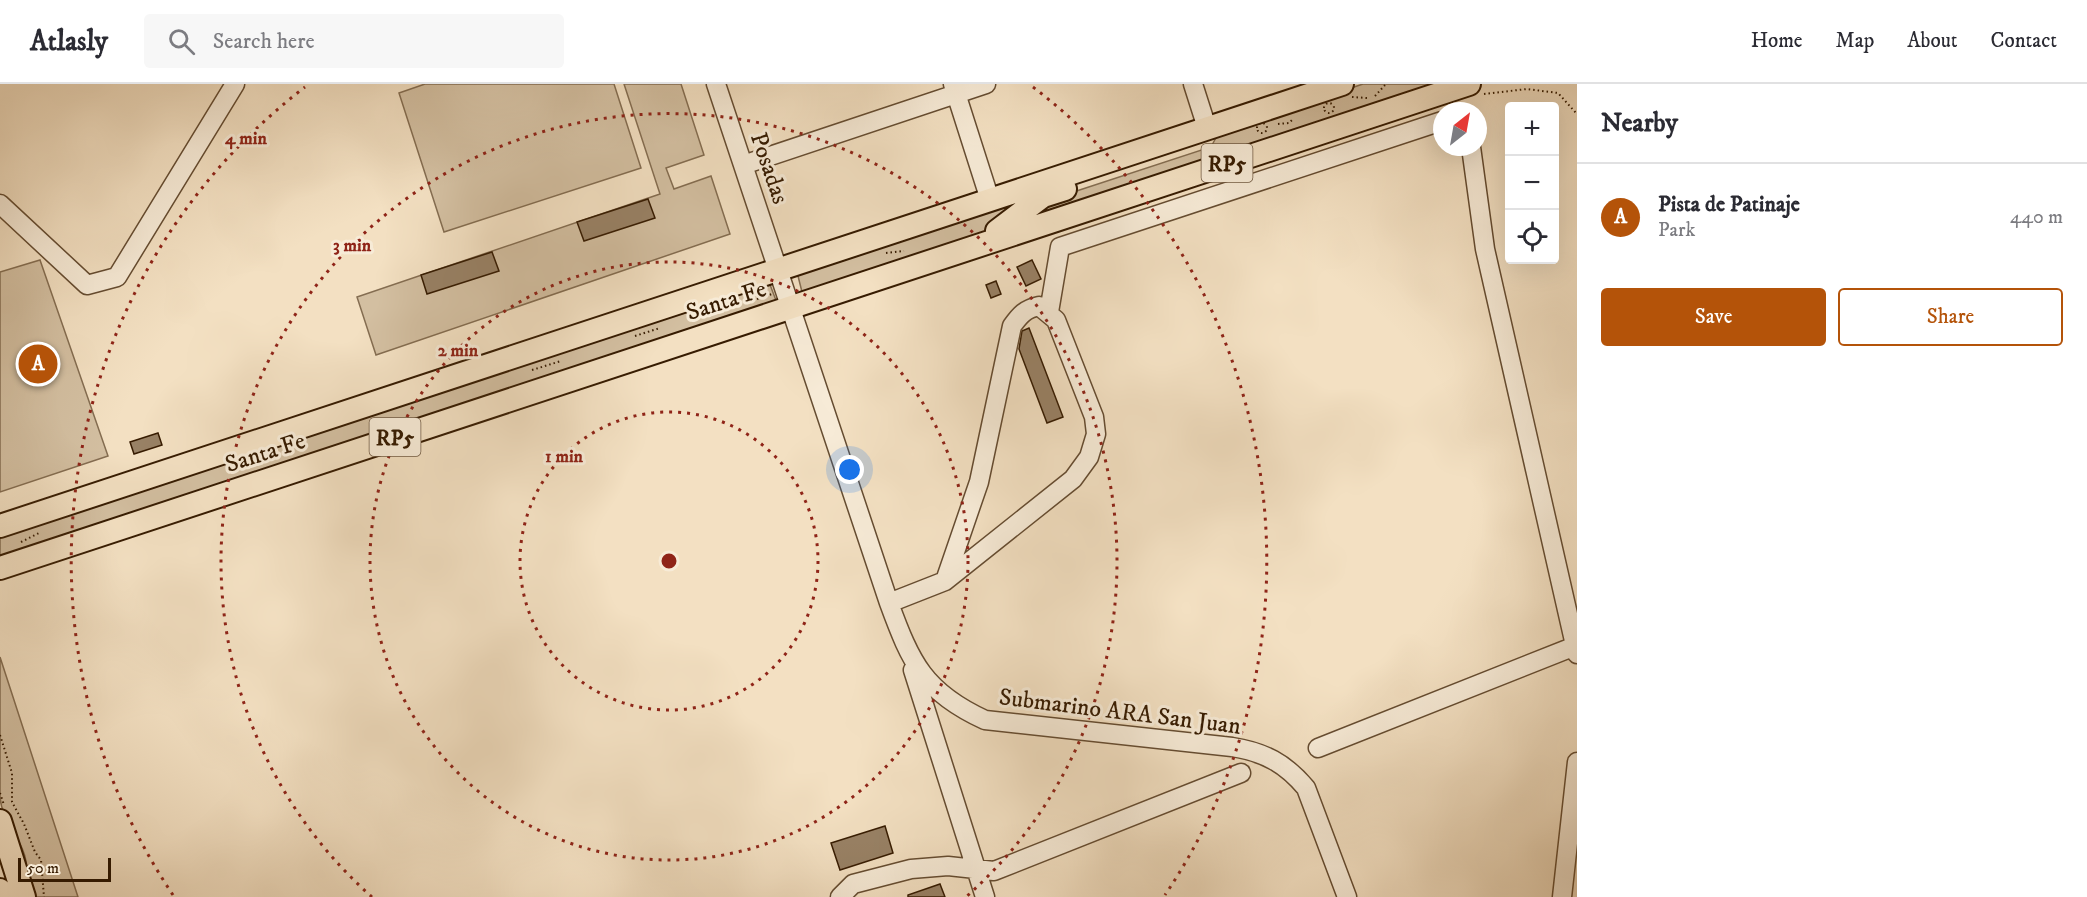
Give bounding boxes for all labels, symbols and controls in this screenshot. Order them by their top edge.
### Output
search box [144,14,564,68]
text: Atlasly [30,24,108,59]
icon: search [165,25,198,58]
text: Search here [213,28,315,55]
text: Home [1751,28,1803,54]
text: Map [1836,28,1874,54]
text: About [1907,28,1958,54]
text: Contact [1991,28,2057,54]
north arrow [1433,102,1487,156]
map controls [1505,102,1559,264]
button: + [1505,102,1559,156]
text: Nearby [1601,107,1678,140]
text: 4 min [224,128,267,150]
street label: Posadas [743,129,795,208]
road number: RP5 [1202,144,1252,182]
button: − [1505,156,1559,210]
text: Pista de Patinaje [1658,191,1800,218]
text: A [1614,205,1627,230]
text: 440 m [2010,205,2063,230]
button: locate [1505,210,1559,264]
text: Park [1658,218,1695,243]
text: 3 min [333,235,372,257]
street label: Santa Fe [683,274,770,328]
button: Save [1601,288,1826,346]
button: Share [1838,288,2063,346]
text: 2 min [438,340,479,362]
pin: A [18,342,57,386]
road number: RP5 [370,418,420,456]
street label: Santa Fe [222,426,309,480]
text: 1 min [545,446,584,468]
your location [835,455,864,484]
centre of rings [659,551,679,571]
street label: Submarino ARA San Juan [997,682,1243,742]
scale bar [18,855,111,882]
text: 50 m [27,858,59,878]

